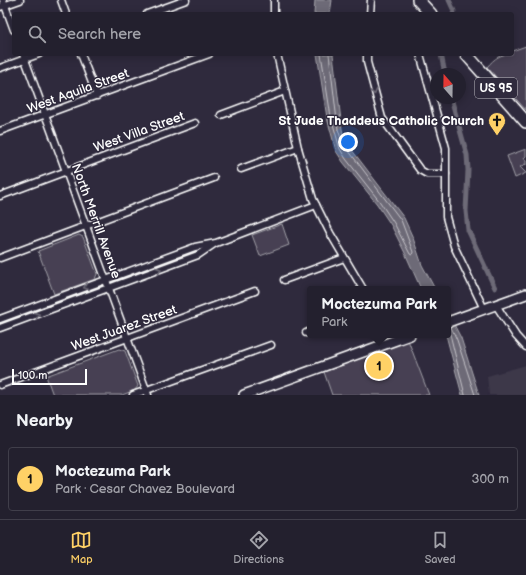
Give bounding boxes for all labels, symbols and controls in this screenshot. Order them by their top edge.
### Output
search box [12,12,514,56]
icon: search [26,23,48,45]
text: Search here [58,25,141,44]
street label: West Aquila Street [25,65,131,117]
north arrow [430,68,466,104]
road number: US 95 [475,78,517,98]
one-way arrow [370,89,378,95]
street label: West Villa Street [91,108,187,156]
church icon: St Jude Thaddeus Catholic Church [487,111,507,136]
place label: St Jude Thaddeus Catholic Church [279,113,484,129]
your location [338,132,358,152]
street label: North Merrill Avenue [68,161,124,281]
one-way arrow [155,266,162,274]
one-way arrow [83,282,90,291]
popup [307,286,451,338]
text: Moctezuma Park [321,295,437,314]
street label: West Juarez Street [69,302,179,354]
one-way arrow [33,311,40,319]
text: Park [321,314,347,330]
pin: 1 [366,351,392,381]
scale bar [12,367,87,386]
text: 100 m [18,369,47,382]
text: Nearby [16,411,73,431]
text: Moctezuma Park [55,462,171,481]
text: 1 [27,471,33,487]
text: 300 m [471,471,509,487]
text: Park · Cesar Chavez Boulevard [55,481,235,497]
tab: Map [70,529,93,566]
tab: Directions [233,529,284,566]
tab: Saved [425,529,456,566]

